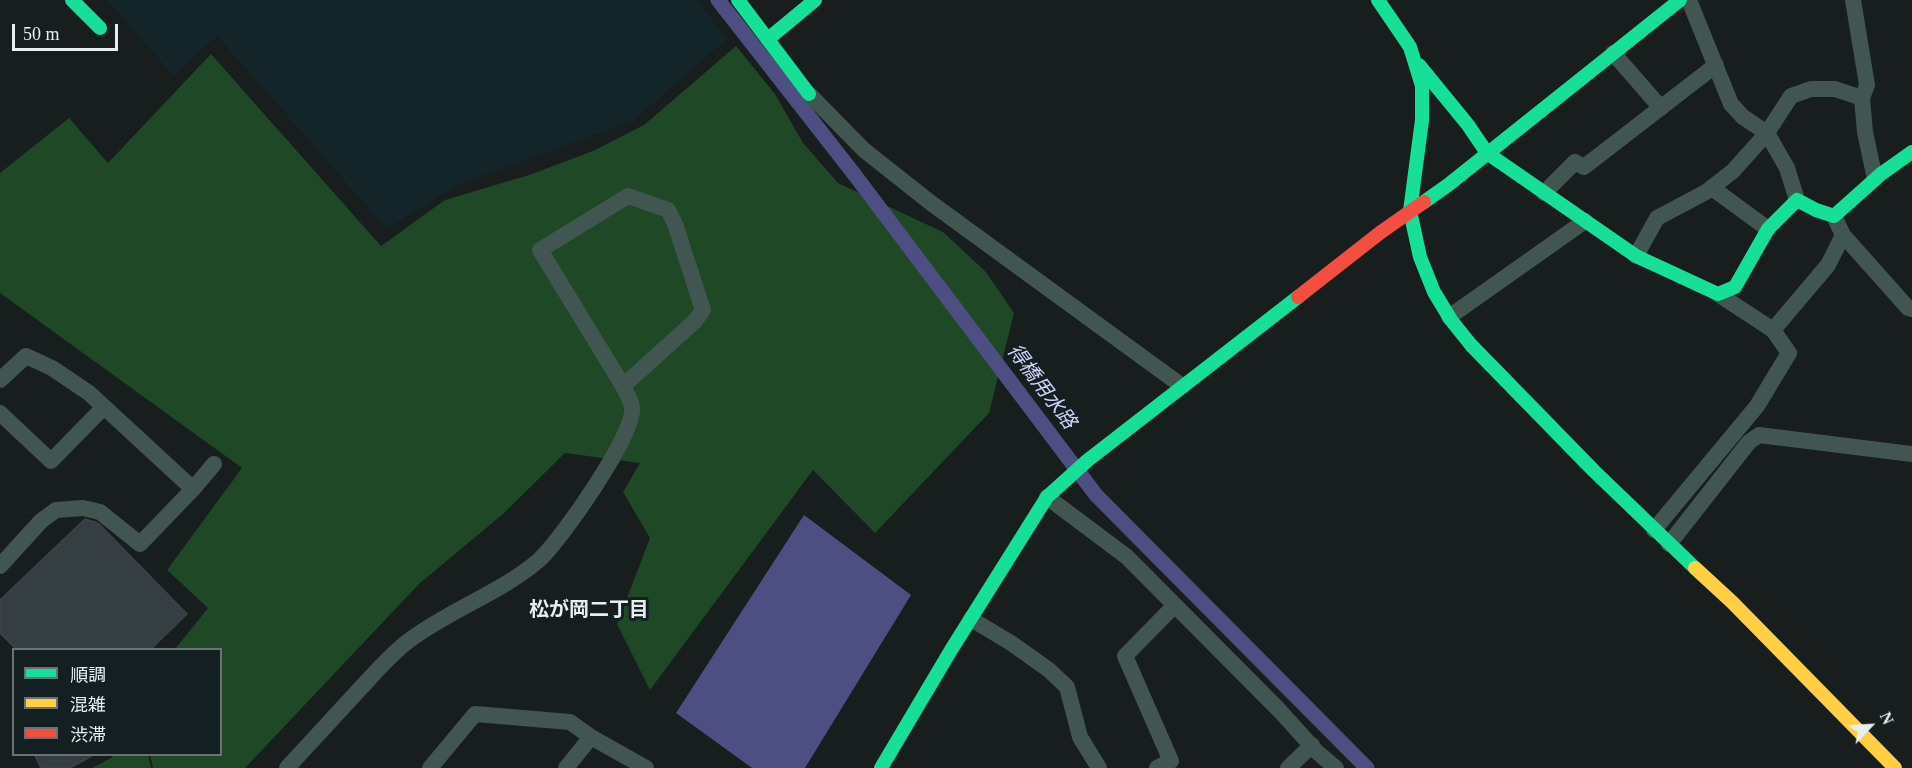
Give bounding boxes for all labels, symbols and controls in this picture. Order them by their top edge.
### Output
scale bar [15,12,122,50]
text: 50 m [23,24,60,44]
water label: 得橋用水路 [1001,340,1081,434]
district label: 松が岡二丁目 [529,599,649,623]
legend [12,648,222,756]
text: 順調 [70,665,106,685]
text: 混雑 [70,695,106,715]
north arrow [1840,696,1900,756]
text: N [1877,709,1897,727]
text: 渋滞 [70,725,106,745]

